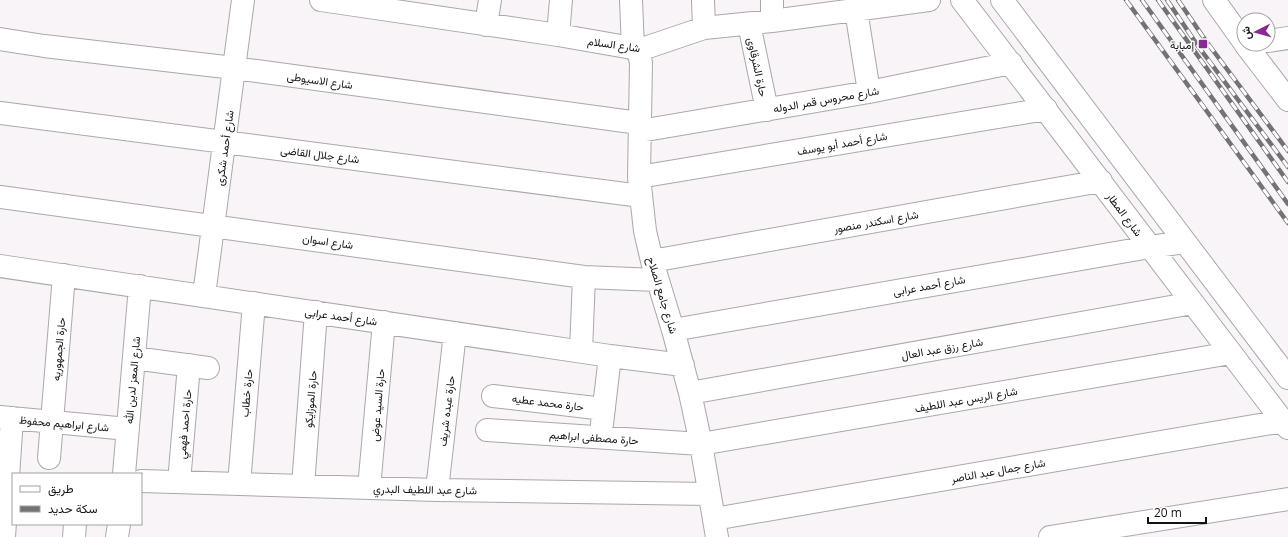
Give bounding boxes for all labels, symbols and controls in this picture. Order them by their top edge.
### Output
north arrow [1236,12,1276,52]
text: ش [1237,26,1254,40]
street label: شارع السلام [586,33,642,56]
street label: حارة الشرقاوى [744,36,772,98]
place label: إمبابة [1170,37,1194,52]
marker: إمبابة [1197,38,1209,50]
street label: شارع الاسيوطى [286,68,354,93]
street label: شارع محروس قمر الدوله [772,82,880,117]
street label: شارع أحمد شكرى [211,109,238,187]
street label: شارع أحمد أبو يوسف [796,128,889,159]
street label: شارع جلال القاضى [280,142,361,167]
street label: شارع المطار [1102,188,1147,240]
street label: شارع اسكندر منصور [832,206,920,237]
street label: شارع اسوان [302,230,355,253]
street label: شارع جامع الصلاح [643,255,682,336]
street label: شارع أحمد عرابى [892,271,967,300]
street label: شارع أحمد عرابى [304,303,379,330]
street label: حارة الجمهوريه [48,316,68,382]
street label: شارع رزق عبد العال [900,333,985,364]
street label: شارع المعز لدين الله [121,335,144,425]
street label: حارة خطاب [236,368,256,418]
street label: حارة السيد عوض [366,368,388,442]
street label: حارة الموزايكو [300,370,320,428]
street label: حارة عبده شريف [434,375,458,447]
street label: شارع الريس عبد اللطيف [914,383,1019,416]
street label: حارة احمد فهمي [173,388,198,460]
street label: حارة محمد عطيه [511,390,585,414]
street label: شارع ابراهيم محفوظ [18,412,110,435]
street label: حارة مصطفى ابراهيم [549,426,639,449]
street label: شارع جمال عبد الناصر [949,454,1047,487]
legend [12,473,142,525]
text: طريق [48,480,74,497]
street label: شارع عبد اللطيف البدري [373,481,477,500]
scale bar [1148,499,1206,525]
text: سكة حديد [48,500,97,517]
text: 20 m [1154,504,1182,521]

